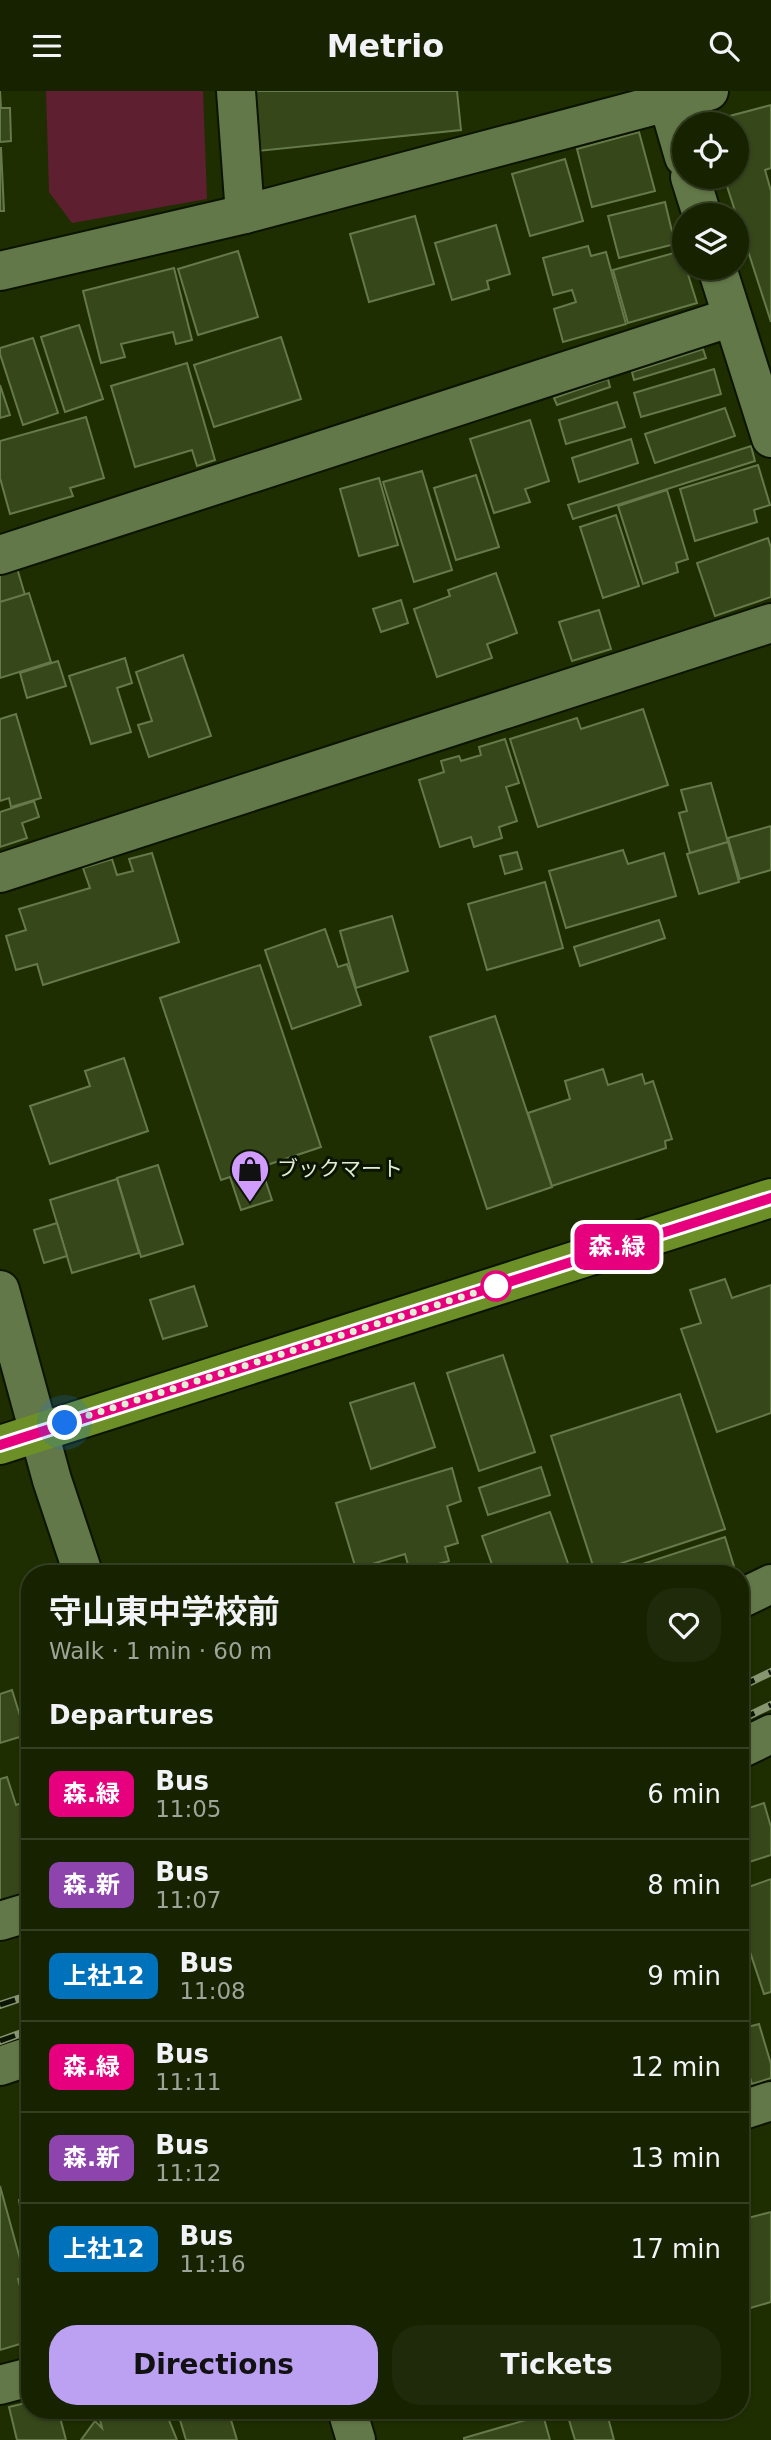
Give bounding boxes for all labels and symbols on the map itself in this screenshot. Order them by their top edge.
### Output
shop icon: ブックマート [229,1148,271,1203]
place label: ブックマート [277,1157,403,1181]
line badge: 森.緑 [577,1224,657,1270]
unlabelled marker [481,1271,511,1301]
your location [47,1405,82,1440]

